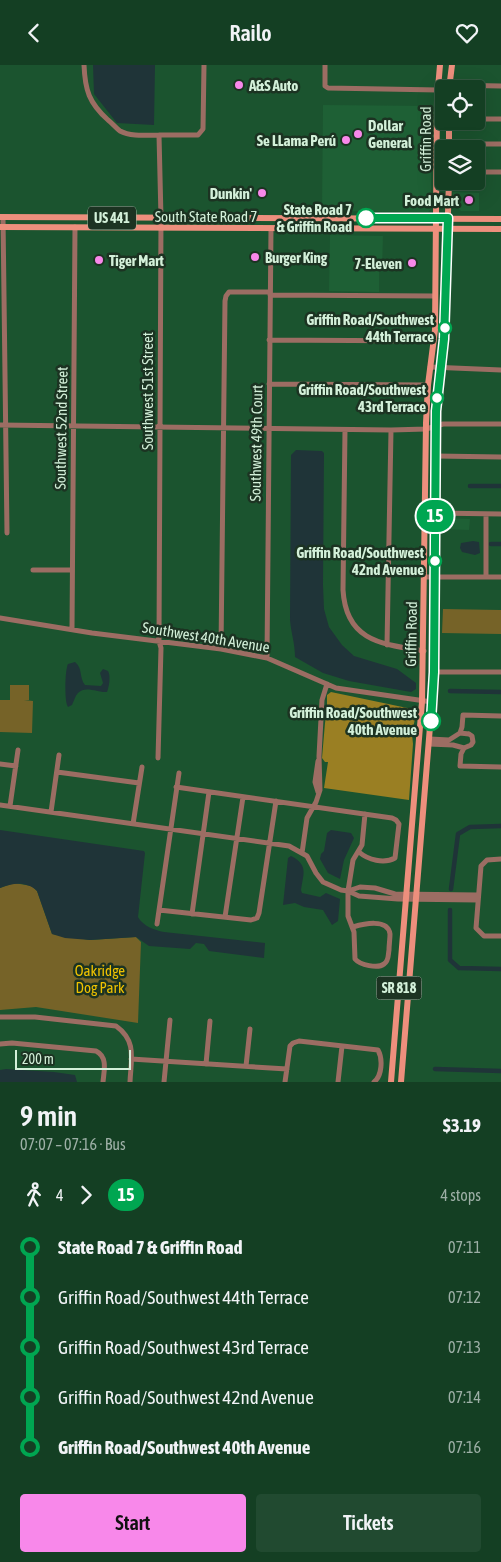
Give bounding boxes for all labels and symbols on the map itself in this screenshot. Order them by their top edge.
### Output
place label: A&S Auto [248,77,298,94]
marker: A&S Auto [233,79,245,91]
street label: Griffin Road [417,106,434,172]
place label: Dollar General [368,117,413,151]
marker: Dollar General [352,128,364,140]
place label: Se LLama Perú [257,132,336,149]
marker: Se LLama Perú [340,134,352,146]
place label: Dunkin' [210,185,253,202]
marker: Dunkin' [256,187,268,199]
place label: Food Mart [404,192,460,209]
marker: Food Mart [463,194,475,206]
place label: State Road 7 & Griffin Road [277,201,352,235]
road number: US 441 [88,207,136,229]
street label: South State Road 7 [155,208,257,225]
marker: State Road 7 & Griffin Road [356,208,376,228]
place label: Burger King [265,249,328,266]
marker: Burger King [249,251,261,263]
place label: Tiger Mart [109,252,164,269]
marker: Tiger Mart [93,254,105,266]
place label: 7-Eleven [354,255,402,272]
marker: 7-Eleven [406,257,418,269]
place label: Griffin Road/Southwest 44th Terrace [306,311,435,345]
marker: Griffin Road/Southwest 44th Terrace [438,321,452,335]
street label: Southwest 51st Street [139,332,156,450]
street label: Southwest 52nd Street [51,366,71,490]
place label: Griffin Road/Southwest 43rd Terrace [298,381,427,415]
street label: Southwest 49th Court [246,384,266,502]
marker: Griffin Road/Southwest 43rd Terrace [430,391,444,405]
line badge: 15 [412,500,458,532]
place label: Griffin Road/Southwest 42nd Avenue [296,544,425,578]
marker: Griffin Road/Southwest 42nd Avenue [428,554,442,568]
street label: Griffin Road [402,601,420,667]
street label: Southwest 40th Avenue [141,619,271,655]
place label: Griffin Road/Southwest 40th Avenue [289,704,418,738]
marker: Griffin Road/Southwest 40th Avenue [421,711,441,731]
park label: Oakridge Dog Park [75,962,125,996]
road number: SR 818 [376,976,422,999]
scale bar [15,1047,131,1070]

